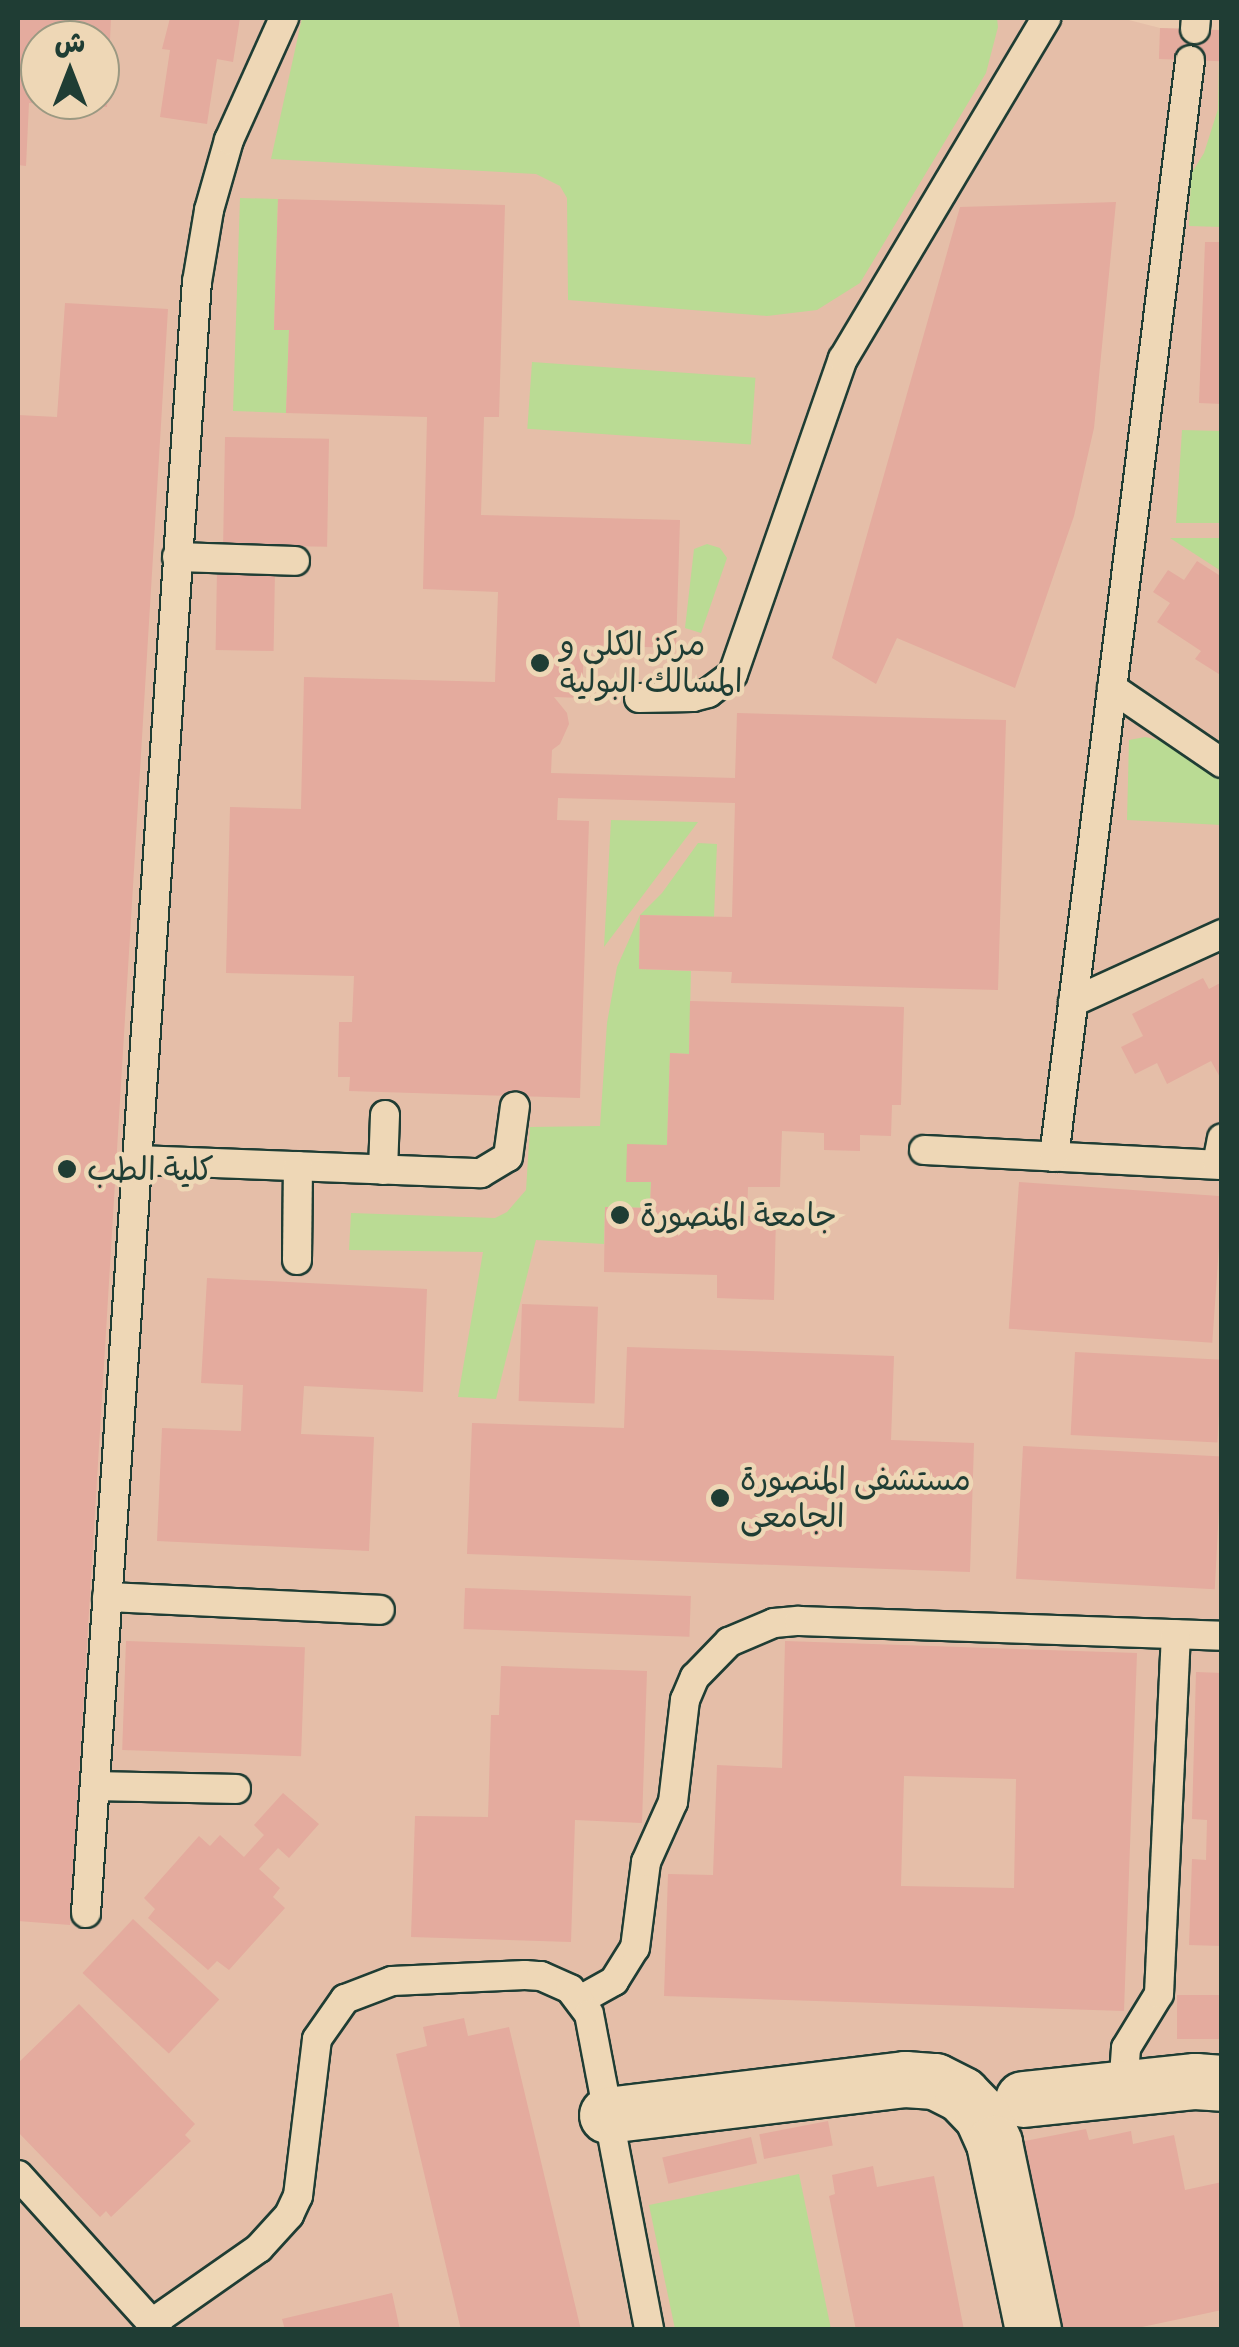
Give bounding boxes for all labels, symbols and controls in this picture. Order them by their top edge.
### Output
north arrow [20,20,120,120]
text: ش [55,24,85,60]
place label: مركز الكلى و المسالك البولية [560,626,743,701]
marker: مركز الكلى و المسالك البولية [529,652,551,674]
place label: كلية الطب [87,1150,214,1188]
marker: كلية الطب [56,1158,78,1180]
place label: جامعة المنصورة [640,1196,837,1234]
marker: جامعة المنصورة [609,1204,631,1226]
place label: مستشفى المنصورة الجامعى [740,1461,971,1536]
marker: مستشفى المنصورة الجامعى [709,1487,731,1509]

